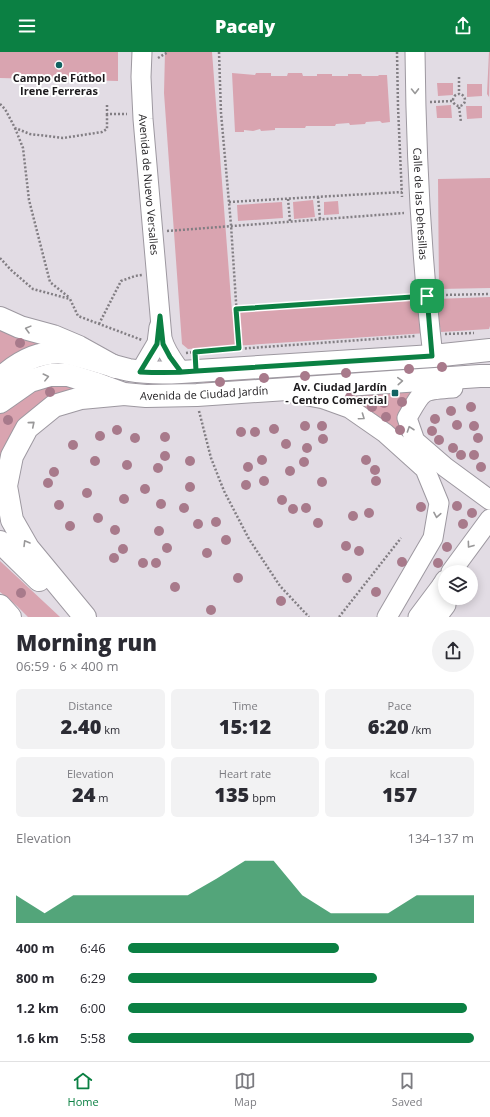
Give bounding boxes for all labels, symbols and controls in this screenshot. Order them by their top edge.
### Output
text: Pacely [215,14,275,38]
icon: menu [16,15,38,37]
icon: share [452,15,474,37]
marker: Campo de Fútbol Irene Ferreras [54,60,64,70]
place label: Campo de Fútbol Irene Ferreras [13,70,105,98]
one-way arrow [411,88,419,94]
street label: Avenida de Nuevo Versalles [136,114,163,256]
street label: Calle de las Dehesillas [410,147,432,261]
pin [410,279,444,313]
icon: arrive [416,285,438,307]
one-way arrow [25,325,32,334]
one-way arrow [42,373,49,381]
one-way arrow [397,377,403,385]
place label: Av. Ciudad Jardín - Centro Comercial [285,379,387,407]
street label: Avenida de Ciudad Jardín [139,382,269,403]
marker: Av. Ciudad Jardín - Centro Comercial [390,388,400,398]
one-way arrow [358,412,365,420]
one-way arrow [28,422,35,429]
one-way arrow [407,425,415,432]
one-way arrow [433,512,442,518]
one-way arrow [23,540,30,547]
one-way arrow [468,541,475,548]
map controls [438,565,478,605]
button: layers [438,565,478,605]
text: Morning run [16,627,157,657]
button: share [432,630,474,672]
text: 06:59 · 6 × 400 m [16,657,119,675]
text: Distance [68,698,112,713]
text: Time [232,698,258,713]
text: Pace [388,698,412,713]
text: 2.40 [60,713,101,740]
text: 15:12 [219,713,271,740]
text: 6:20 [368,713,409,740]
text: km [101,722,120,737]
text: /km [409,722,432,737]
text: Elevation [67,766,114,781]
text: Heart rate [219,766,271,781]
text: kcal [390,766,410,781]
text: 24 [72,781,96,808]
text: 135 [214,781,249,808]
text: 157 [382,781,417,808]
text: m [96,790,109,805]
text: bpm [249,790,276,805]
text: Elevation [16,829,71,847]
text: 134–137 m [407,829,474,847]
text: 400 m [16,939,54,957]
text: 6:46 [80,939,106,957]
text: 800 m [16,969,54,987]
text: 6:29 [80,969,106,987]
text: 1.2 km [16,999,59,1017]
text: 6:00 [80,999,106,1017]
text: 1.6 km [16,1029,59,1047]
text: 5:58 [80,1029,106,1047]
tab: Home [68,1070,99,1109]
tab: Map [234,1070,257,1109]
tab: Saved [392,1070,422,1109]

